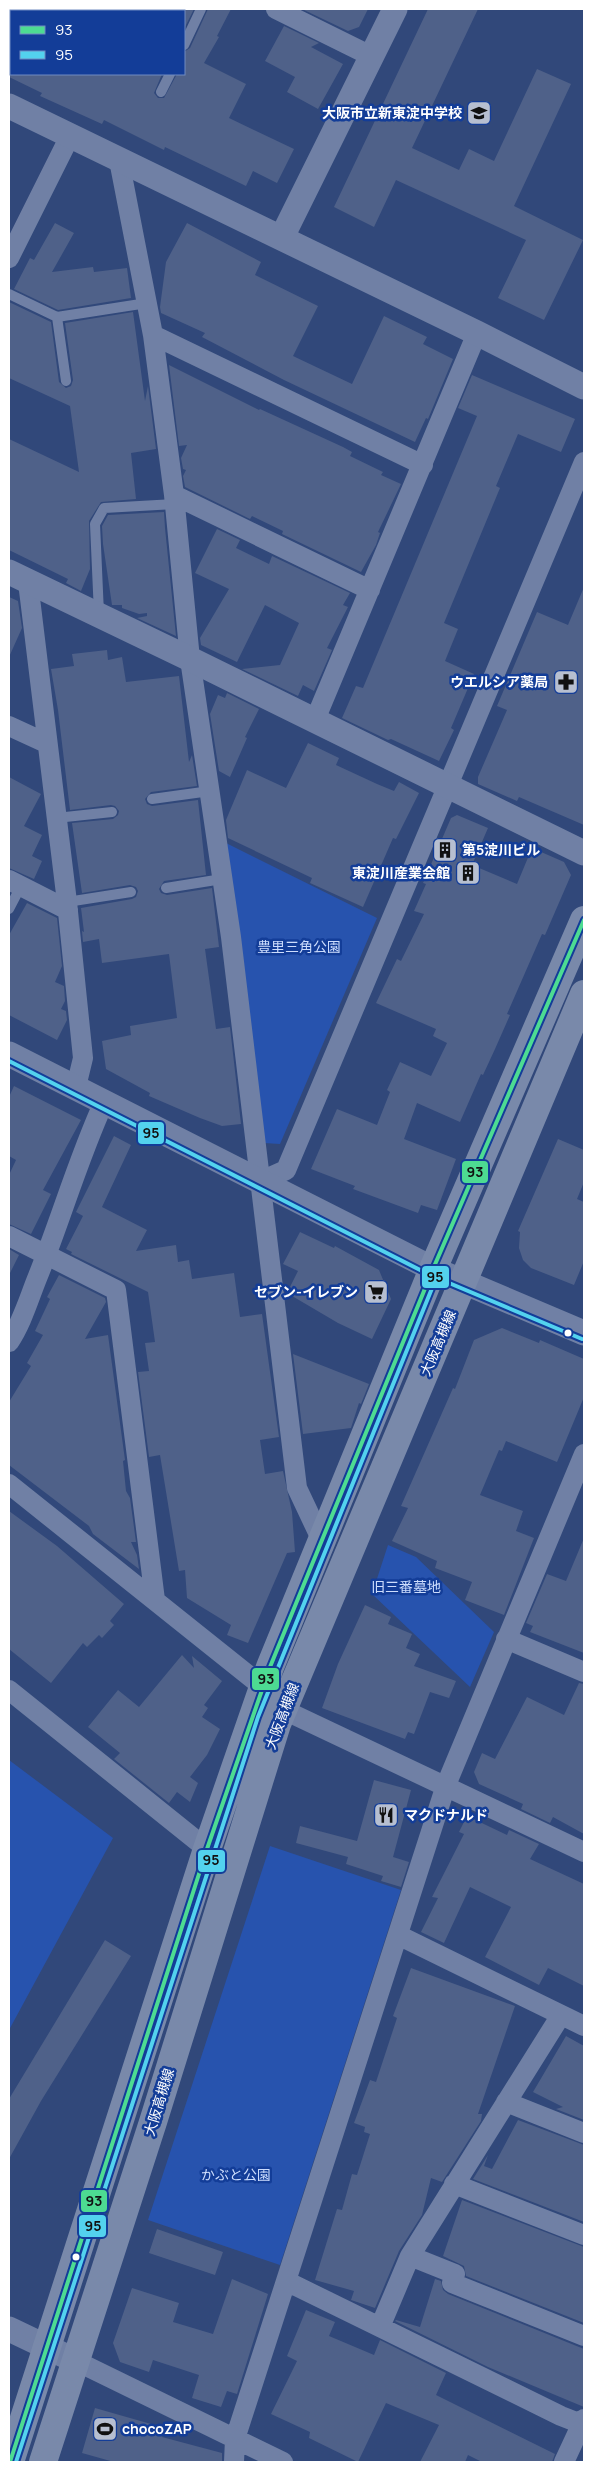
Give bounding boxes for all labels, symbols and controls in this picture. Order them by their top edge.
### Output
legend [10,10,185,75]
text: 93 [55,19,73,40]
text: 95 [55,44,73,65]
school or university icon: 大阪市立新東淀中学校 [466,100,492,126]
place label: 大阪市立新東淀中学校 [322,103,462,122]
pharmacy icon: ウエルシア薬局 [553,669,579,695]
place label: ウエルシア薬局 [450,672,548,691]
building icon: 第5淀川ビル [432,837,458,863]
place label: 第5淀川ビル [462,840,540,859]
building icon: 東淀川産業会館 [455,860,481,886]
place label: 東淀川産業会館 [352,863,450,882]
park label: 豊里三角公園 [257,937,341,956]
line badge: 95 [137,1121,165,1145]
text: 95 [143,1123,159,1142]
line badge: 93 [461,1160,489,1184]
text: 93 [467,1162,483,1181]
line badge: 95 [421,1265,450,1289]
text: 95 [427,1267,443,1286]
supermarket icon: セブン-イレブン [363,1279,389,1305]
place label: セブン-イレブン [254,1282,358,1301]
street label: 大阪高槻線 [415,1307,460,1379]
unlabelled marker [563,1328,573,1338]
park label: 旧三番墓地 [371,1577,441,1596]
line badge: 93 [251,1667,280,1691]
text: 93 [258,1669,274,1688]
street label: 大阪高槻線 [260,1680,303,1752]
restaurant icon: マクドナルド [373,1802,399,1828]
place label: マクドナルド [404,1805,488,1824]
line badge: 95 [197,1849,226,1873]
text: 95 [203,1850,219,1869]
street label: 大阪高槻線 [139,2066,178,2138]
park label: かぶと公園 [201,2165,271,2184]
line badge: 93 [80,2189,108,2213]
text: 93 [86,2191,102,2210]
line badge: 95 [78,2214,107,2238]
text: 95 [85,2216,101,2235]
unlabelled marker [71,2252,81,2262]
sports icon: chocoZAP [92,2416,118,2442]
place label: chocoZAP [122,2419,192,2438]

